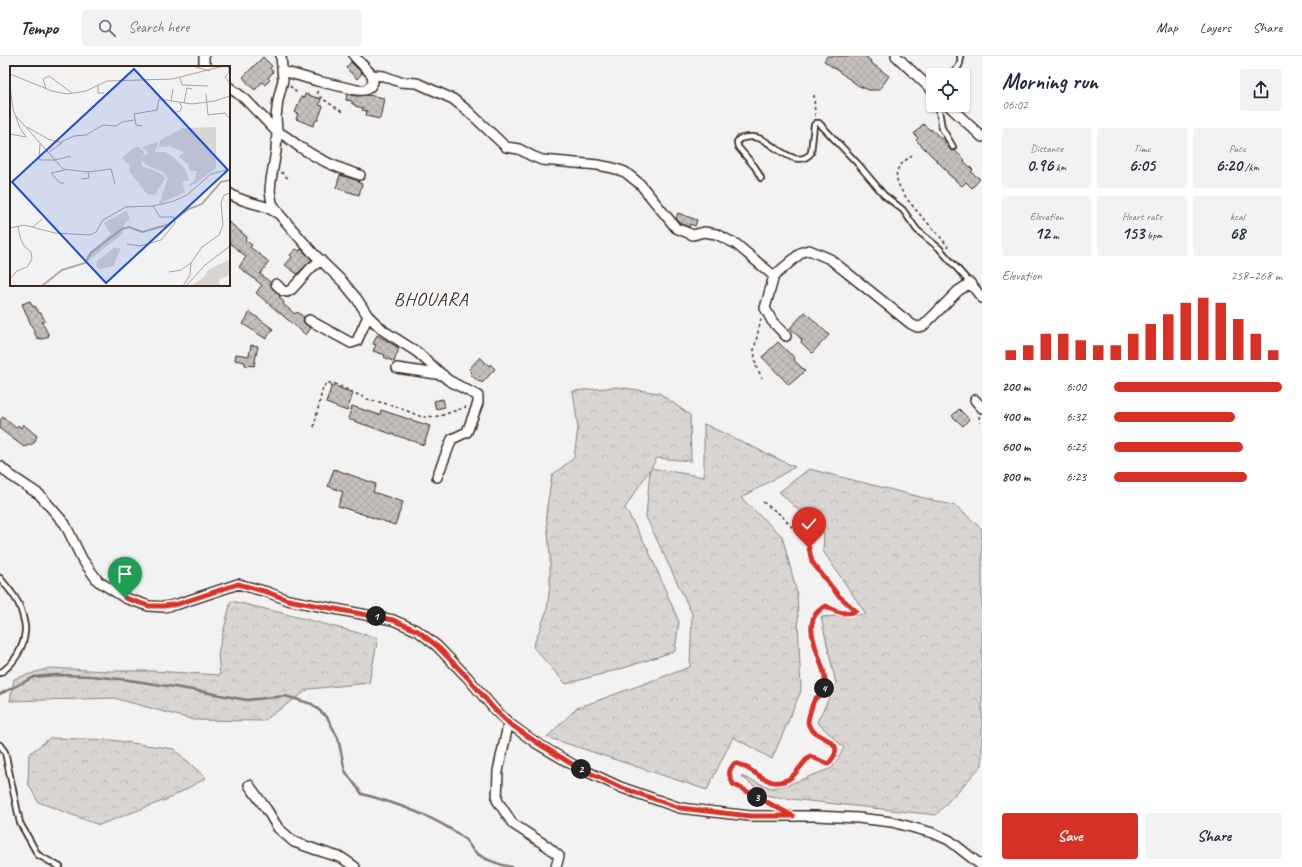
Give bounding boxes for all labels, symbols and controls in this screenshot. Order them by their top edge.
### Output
search box [82,10,362,46]
text: Tempo [20,16,58,40]
icon: search [96,17,118,39]
text: Search here [128,18,189,37]
text: Map [1156,19,1178,36]
text: Layers [1200,19,1231,36]
text: Share [1253,19,1282,36]
inset map [10,66,230,286]
map controls [926,68,970,112]
button: locate [926,68,970,112]
text: Morning run [1002,68,1098,96]
button: share [1240,69,1282,111]
text: 06:02 [1002,97,1028,113]
text: Distance [1030,141,1063,155]
text: Time [1134,141,1150,155]
text: Pace [1229,141,1246,155]
text: 0.96 [1027,155,1053,176]
text: 6:05 [1129,155,1155,176]
text: 6:20 [1215,155,1242,176]
text: km [1053,160,1067,174]
text: /km [1242,160,1259,174]
text: Elevation [1030,209,1064,223]
text: Heart rate [1122,209,1162,223]
text: kcal [1230,209,1245,223]
text: 12 [1035,223,1050,244]
text: 153 [1122,223,1144,244]
text: 68 [1229,223,1245,244]
text: m [1050,228,1059,242]
text: bpm [1144,228,1162,242]
text: Elevation [1002,268,1042,284]
text: 258–268 m [1231,268,1282,284]
district label: BHOUARA [394,287,469,311]
text: 200 m [1002,379,1030,395]
text: 6:00 [1066,379,1086,395]
text: 400 m [1002,409,1030,425]
text: 6:32 [1066,409,1086,425]
text: 600 m [1002,439,1030,455]
text: 6:25 [1066,439,1086,455]
text: 800 m [1002,469,1030,485]
text: 6:23 [1066,469,1086,485]
pin [792,507,826,548]
icon: check [798,513,820,535]
pin [108,557,142,598]
icon: arrive [114,563,136,585]
pin: 1 [366,606,386,626]
text: 1 [374,609,378,623]
pin: 4 [814,678,834,698]
text: 4 [822,681,826,695]
pin: 2 [571,759,591,779]
text: 2 [579,762,583,776]
pin: 3 [747,787,767,807]
text: 3 [755,790,759,804]
button: Save [1002,813,1138,859]
button: Share [1146,813,1282,859]

